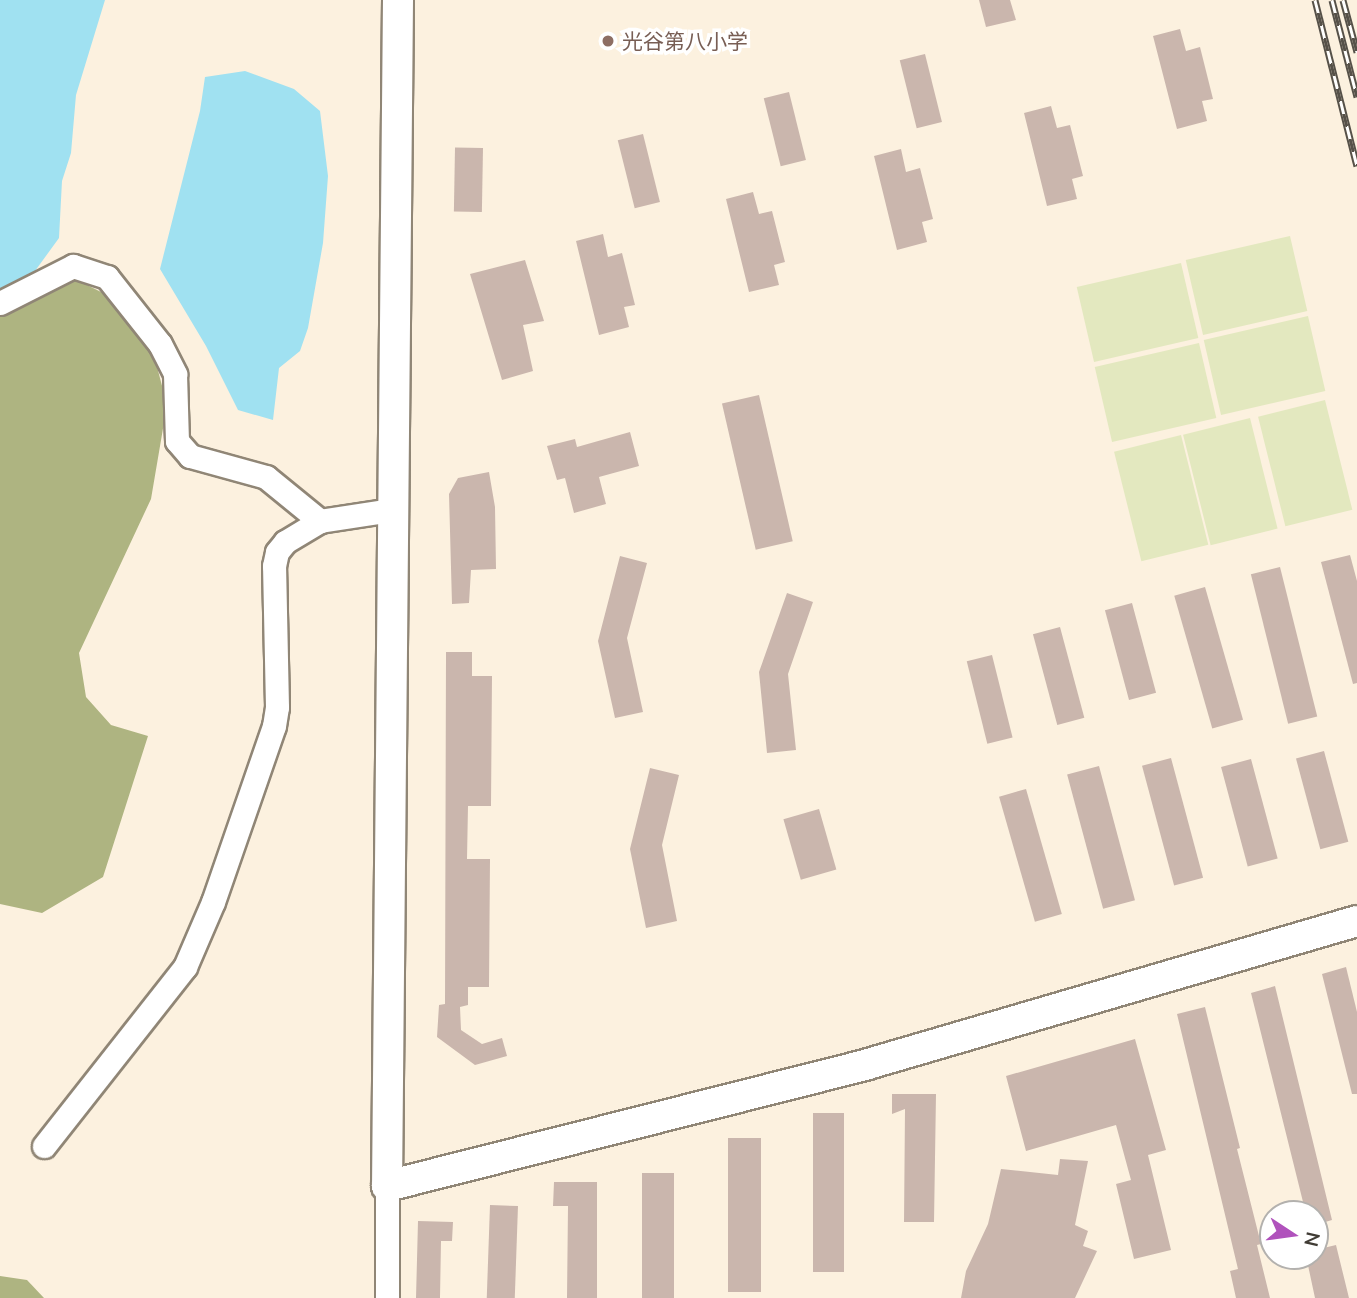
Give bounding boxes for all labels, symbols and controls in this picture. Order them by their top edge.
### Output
place label: 光谷第八小学 [622,28,748,54]
marker: 光谷第八小学 [600,33,616,49]
north arrow [1259,1200,1329,1270]
text: N [1299,1230,1326,1249]

